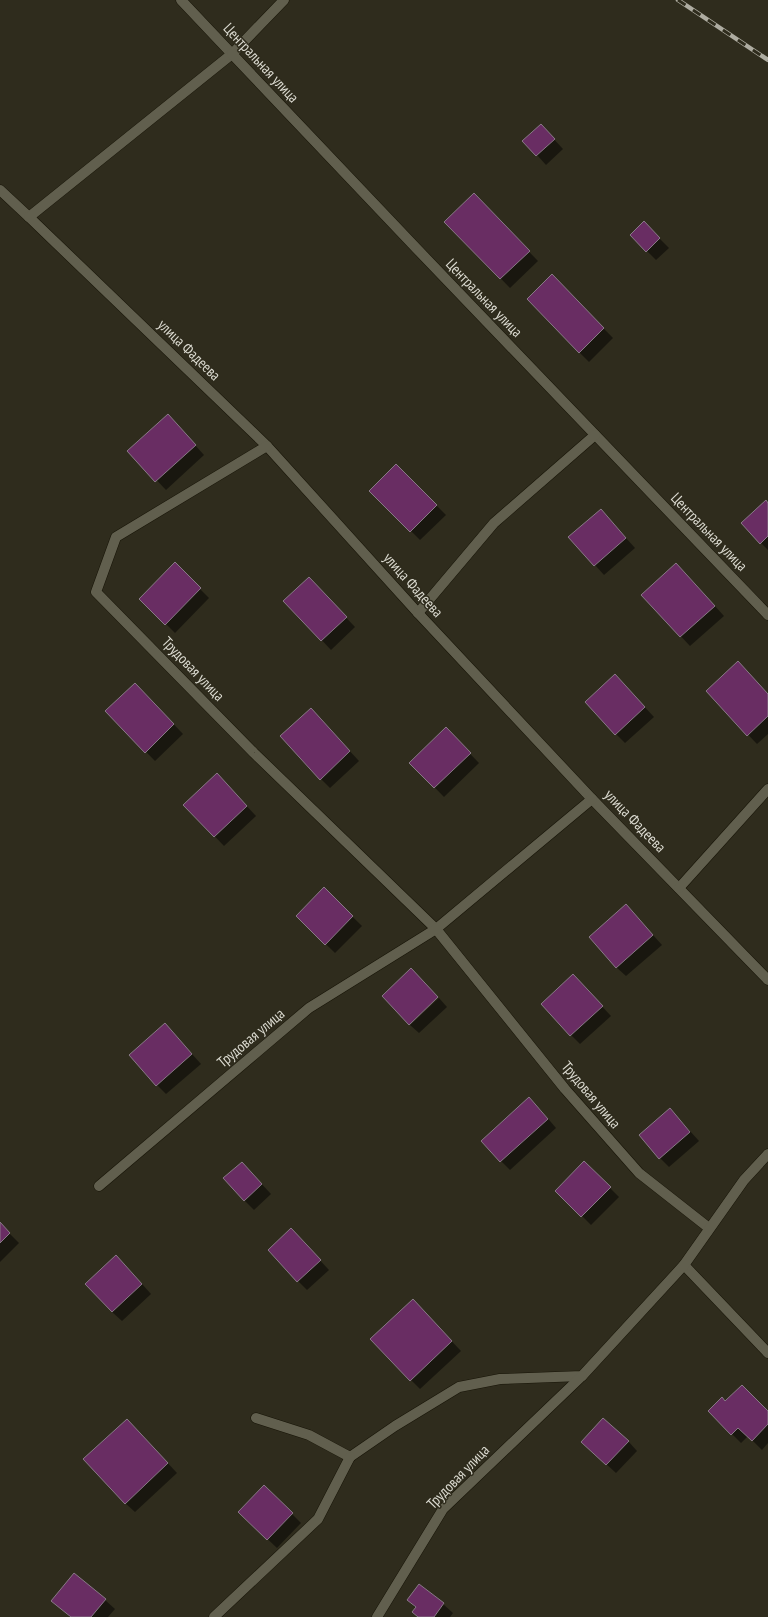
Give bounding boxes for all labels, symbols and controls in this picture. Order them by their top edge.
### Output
street label: Центральная улица [220,19,303,106]
street label: Центральная улица [442,254,527,341]
street label: улица Фадеева [154,315,225,384]
street label: Центральная улица [667,488,752,575]
street label: улица Фадеева [379,548,447,621]
street label: Трудовая улица [158,633,229,705]
street label: улица Фадеева [601,785,670,856]
street label: Трудовая улица [213,1004,288,1071]
street label: Трудовая улица [558,1057,625,1132]
street label: Трудовая улица [422,1441,493,1513]

